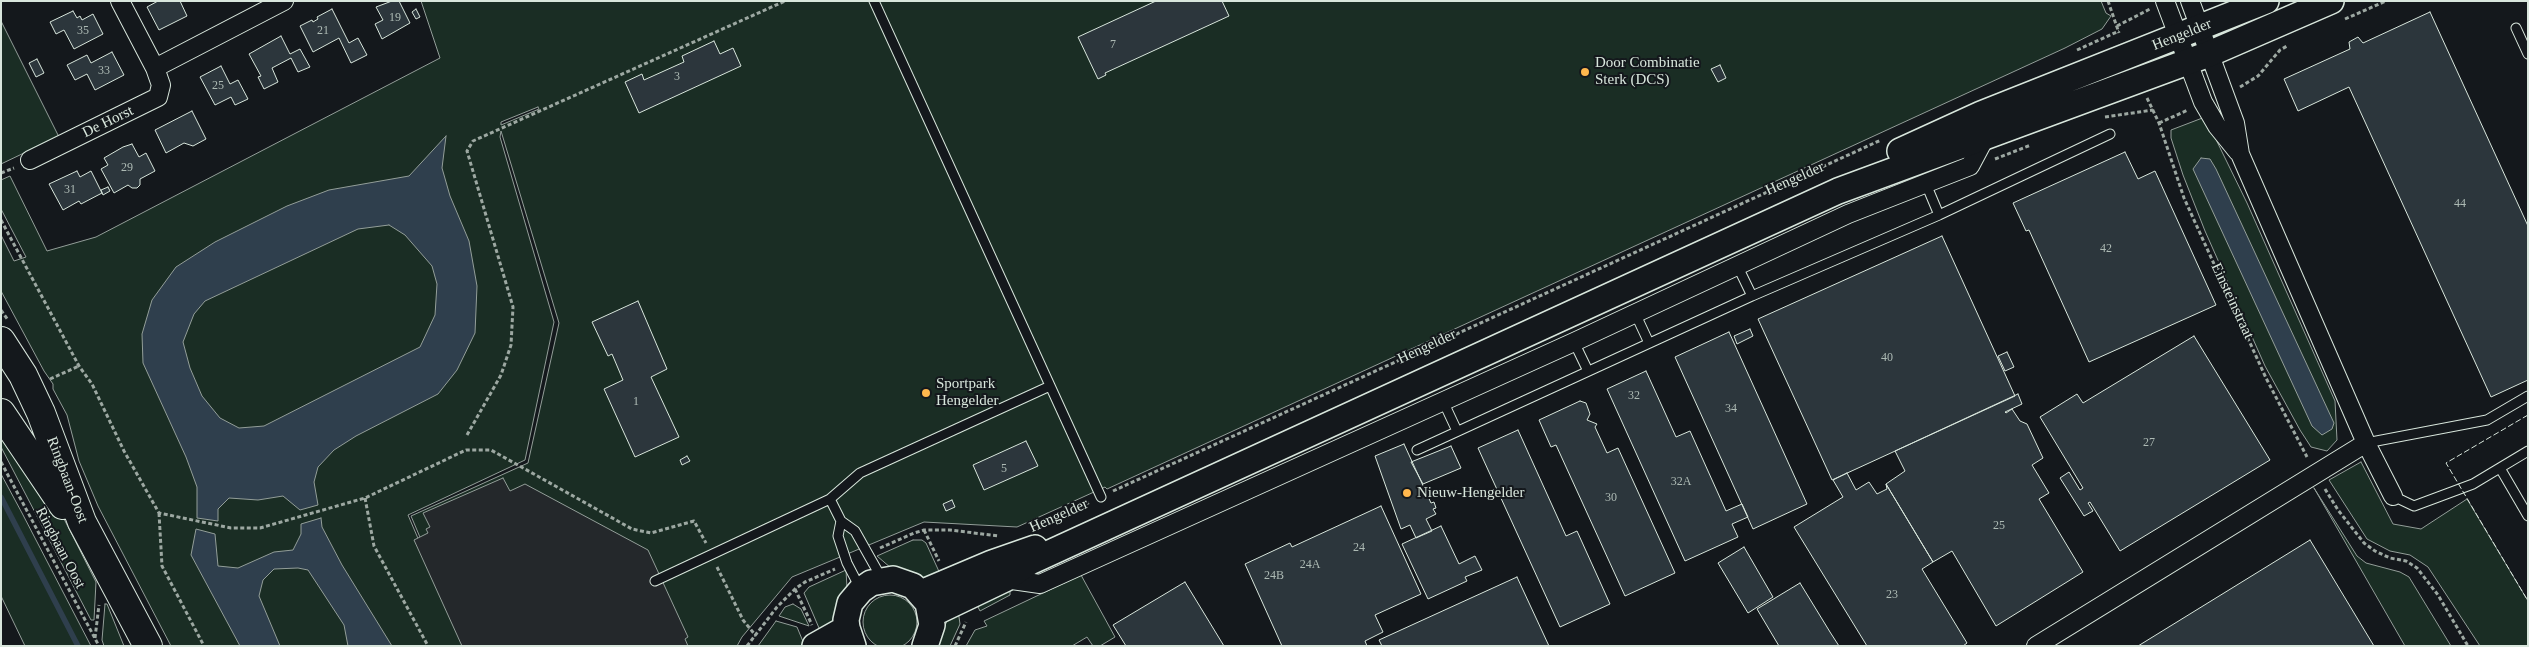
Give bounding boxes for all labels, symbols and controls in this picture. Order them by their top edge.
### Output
house number: 19 [389,11,401,25]
street label: Hengelder [2150,15,2214,55]
house number: 35 [77,24,89,38]
house number: 21 [317,24,329,38]
house number: 7 [1110,38,1116,52]
place label: Door Combinatie Sterk (DCS) [1595,54,1700,89]
house number: 33 [98,64,110,78]
marker: Door Combinatie Sterk (DCS) [1579,66,1591,78]
house number: 3 [674,70,680,84]
house number: 25 [212,79,224,93]
street label: De Horst [80,102,136,142]
street label: Hengelder [1763,158,1827,200]
house number: 29 [121,161,133,175]
house number: 31 [64,183,76,197]
house number: 44 [2454,197,2466,211]
house number: 42 [2100,242,2112,256]
street label: Einsteinstraat [2207,260,2257,342]
street label: Hengelder [1395,326,1459,368]
house number: 40 [1881,351,1893,365]
place label: Sportpark Hengelder [936,375,998,410]
marker: Sportpark Hengelder [920,387,932,399]
house number: 32 [1628,389,1640,403]
house number: 1 [633,395,639,409]
house number: 34 [1725,402,1737,416]
street label: Ringbaan-Oost [42,434,92,526]
house number: 27 [2143,436,2155,450]
house number: 5 [1001,462,1007,476]
house number: 32A [1671,475,1691,489]
place label: Nieuw-Hengelder [1417,484,1524,502]
marker: Nieuw-Hengelder [1401,487,1413,499]
house number: 30 [1605,491,1617,505]
street label: Hengelder [1027,495,1091,537]
street label: Ringbaan Oost [31,504,89,592]
house number: 25 [1993,519,2005,533]
house number: 24 [1353,541,1365,555]
house number: 24A [1300,558,1320,572]
house number: 24B [1264,569,1284,583]
house number: 23 [1886,588,1898,602]

